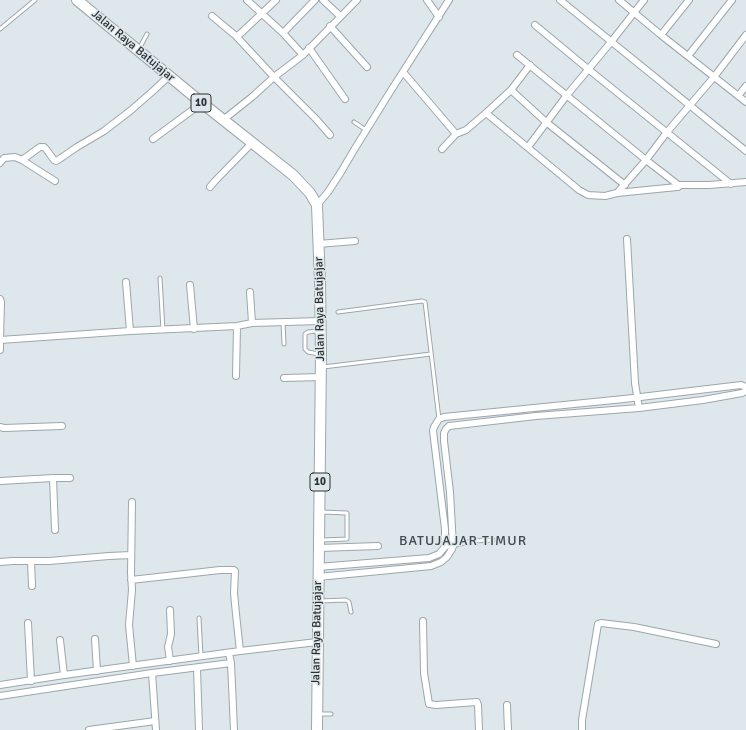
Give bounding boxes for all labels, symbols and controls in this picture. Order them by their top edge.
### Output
street label: Jalan Raya Batujajar [88,7,178,85]
road number: 10 [191,94,211,112]
street label: Jalan Raya Batujajar [312,257,328,361]
road number: 10 [310,473,330,491]
district label: BATUJAJAR TIMUR [399,533,527,549]
street label: Jalan Raya Batujajar [309,581,325,685]

